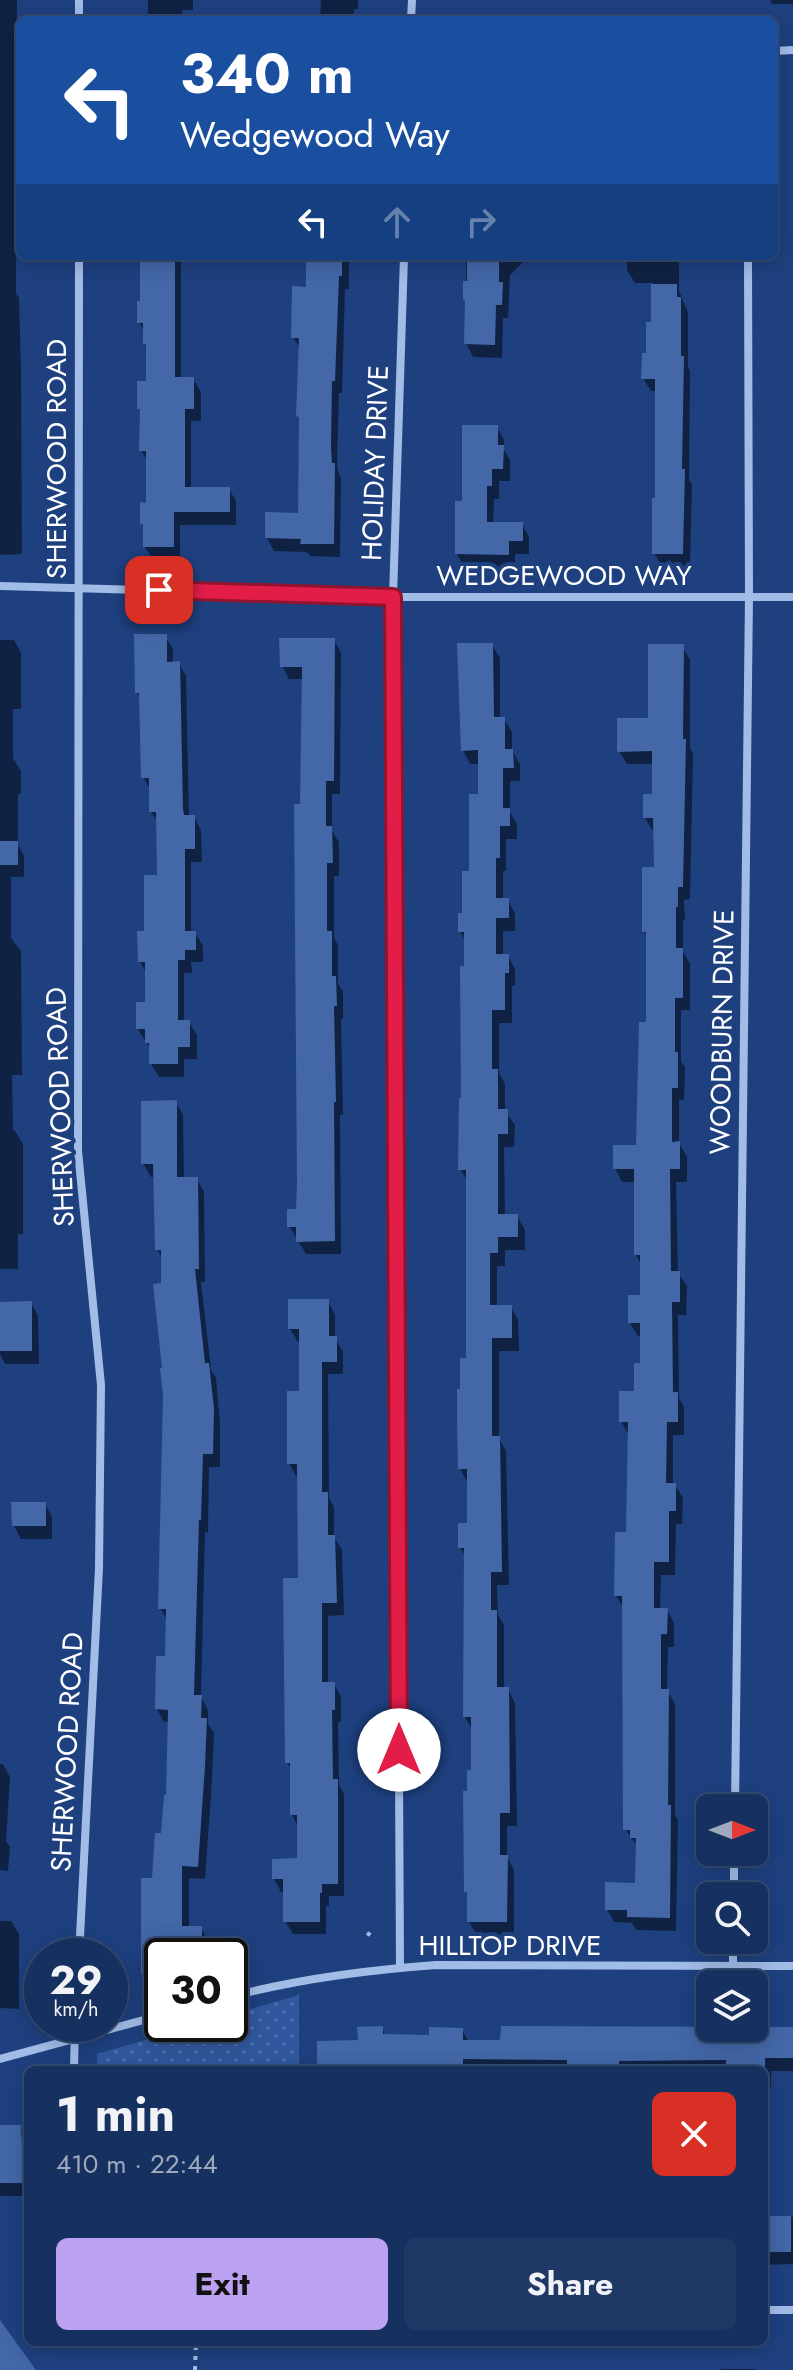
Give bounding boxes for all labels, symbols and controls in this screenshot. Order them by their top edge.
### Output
text: 340 m [180,33,354,114]
icon: left [48,48,152,152]
text: Wedgewood Way [180,108,450,160]
icon: left [291,200,335,244]
icon: ahead [375,200,419,244]
icon: right [459,200,503,244]
street label: SHERWOOD ROAD [36,339,77,579]
street label: HOLIDAY DRIVE [351,364,399,562]
street label: WEDGEWOOD WAY [436,555,692,596]
pin [125,556,193,624]
icon: arrive [137,568,181,612]
street label: WOODBURN DRIVE [699,909,745,1155]
street label: SHERWOOD ROAD [35,986,85,1228]
street label: SHERWOOD ROAD [40,1631,94,1873]
position arrow [357,1708,441,1792]
north arrow [696,1794,768,1866]
map controls [696,1794,768,2042]
button: search [696,1882,768,1954]
street label: HILLTOP DRIVE [418,1925,602,1966]
speed limit sign: 30 [144,1938,248,2042]
text: 29 [50,1951,103,2009]
button: layers [696,1970,768,2042]
text: km/h [53,1995,99,2024]
text: 1 min [56,2080,175,2149]
button: close [652,2092,736,2176]
text: 410 m · 22:44 [56,2145,218,2183]
button: Exit [56,2238,388,2330]
button: Share [404,2238,736,2330]

